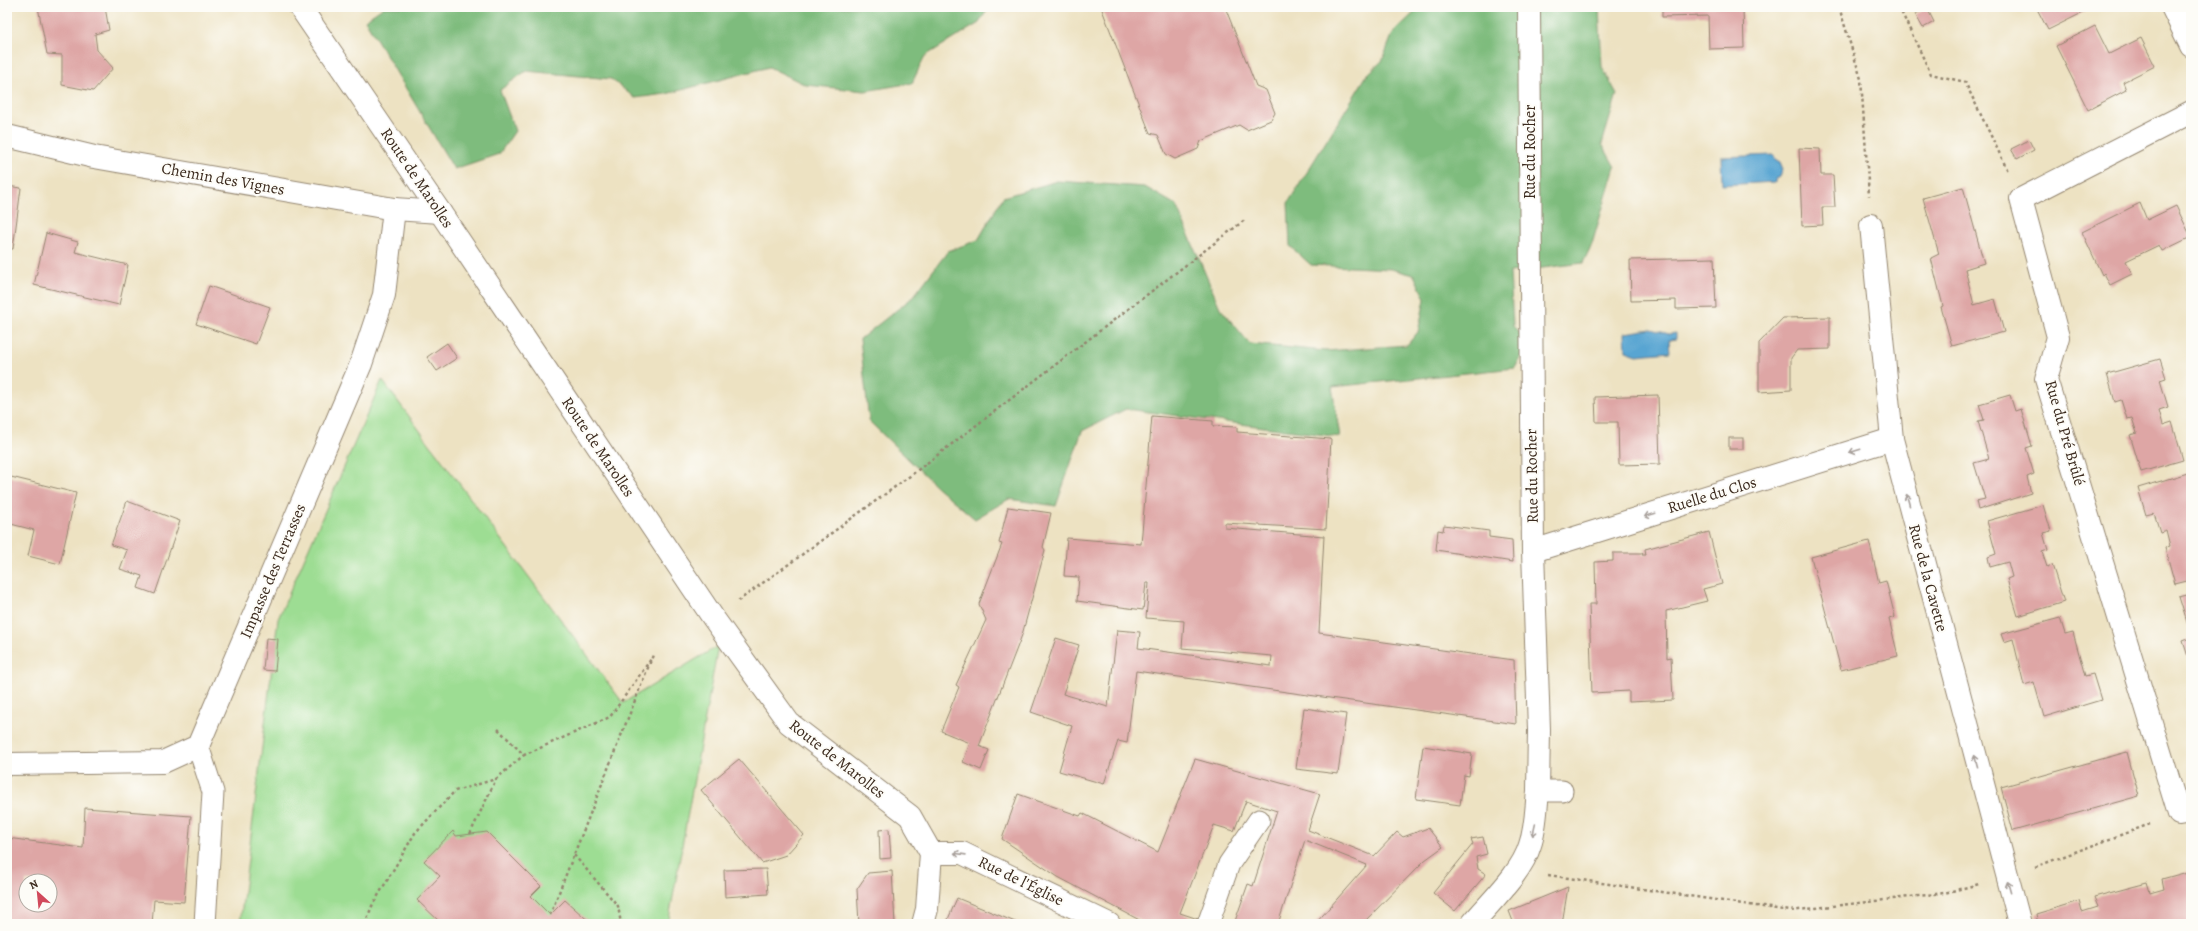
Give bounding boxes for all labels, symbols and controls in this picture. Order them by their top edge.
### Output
street label: Rue du Rocher [1519,105,1541,199]
street label: Route de Marolles [375,123,459,233]
street label: Chemin des Vignes [160,157,286,201]
street label: Rue du Pré Brûlé [2039,378,2091,488]
street label: Route de Marolles [556,392,640,502]
street label: Rue du Rocher [1520,429,1544,523]
one-way arrow [1848,448,1861,455]
street label: Ruelle du Clos [1665,471,1759,519]
one-way arrow [1903,493,1911,506]
street label: Impasse des Terrasses [235,500,311,642]
one-way arrow [1644,512,1657,519]
street label: Rue de la Cavette [1903,522,1953,634]
street label: Route de Marolles [784,714,890,804]
one-way arrow [1972,755,1979,768]
one-way arrow [1530,823,1537,836]
one-way arrow [954,850,967,858]
street label: Rue de l'Église [974,851,1068,911]
north arrow [18,873,58,913]
text: N [27,876,41,893]
one-way arrow [2005,880,2012,893]

